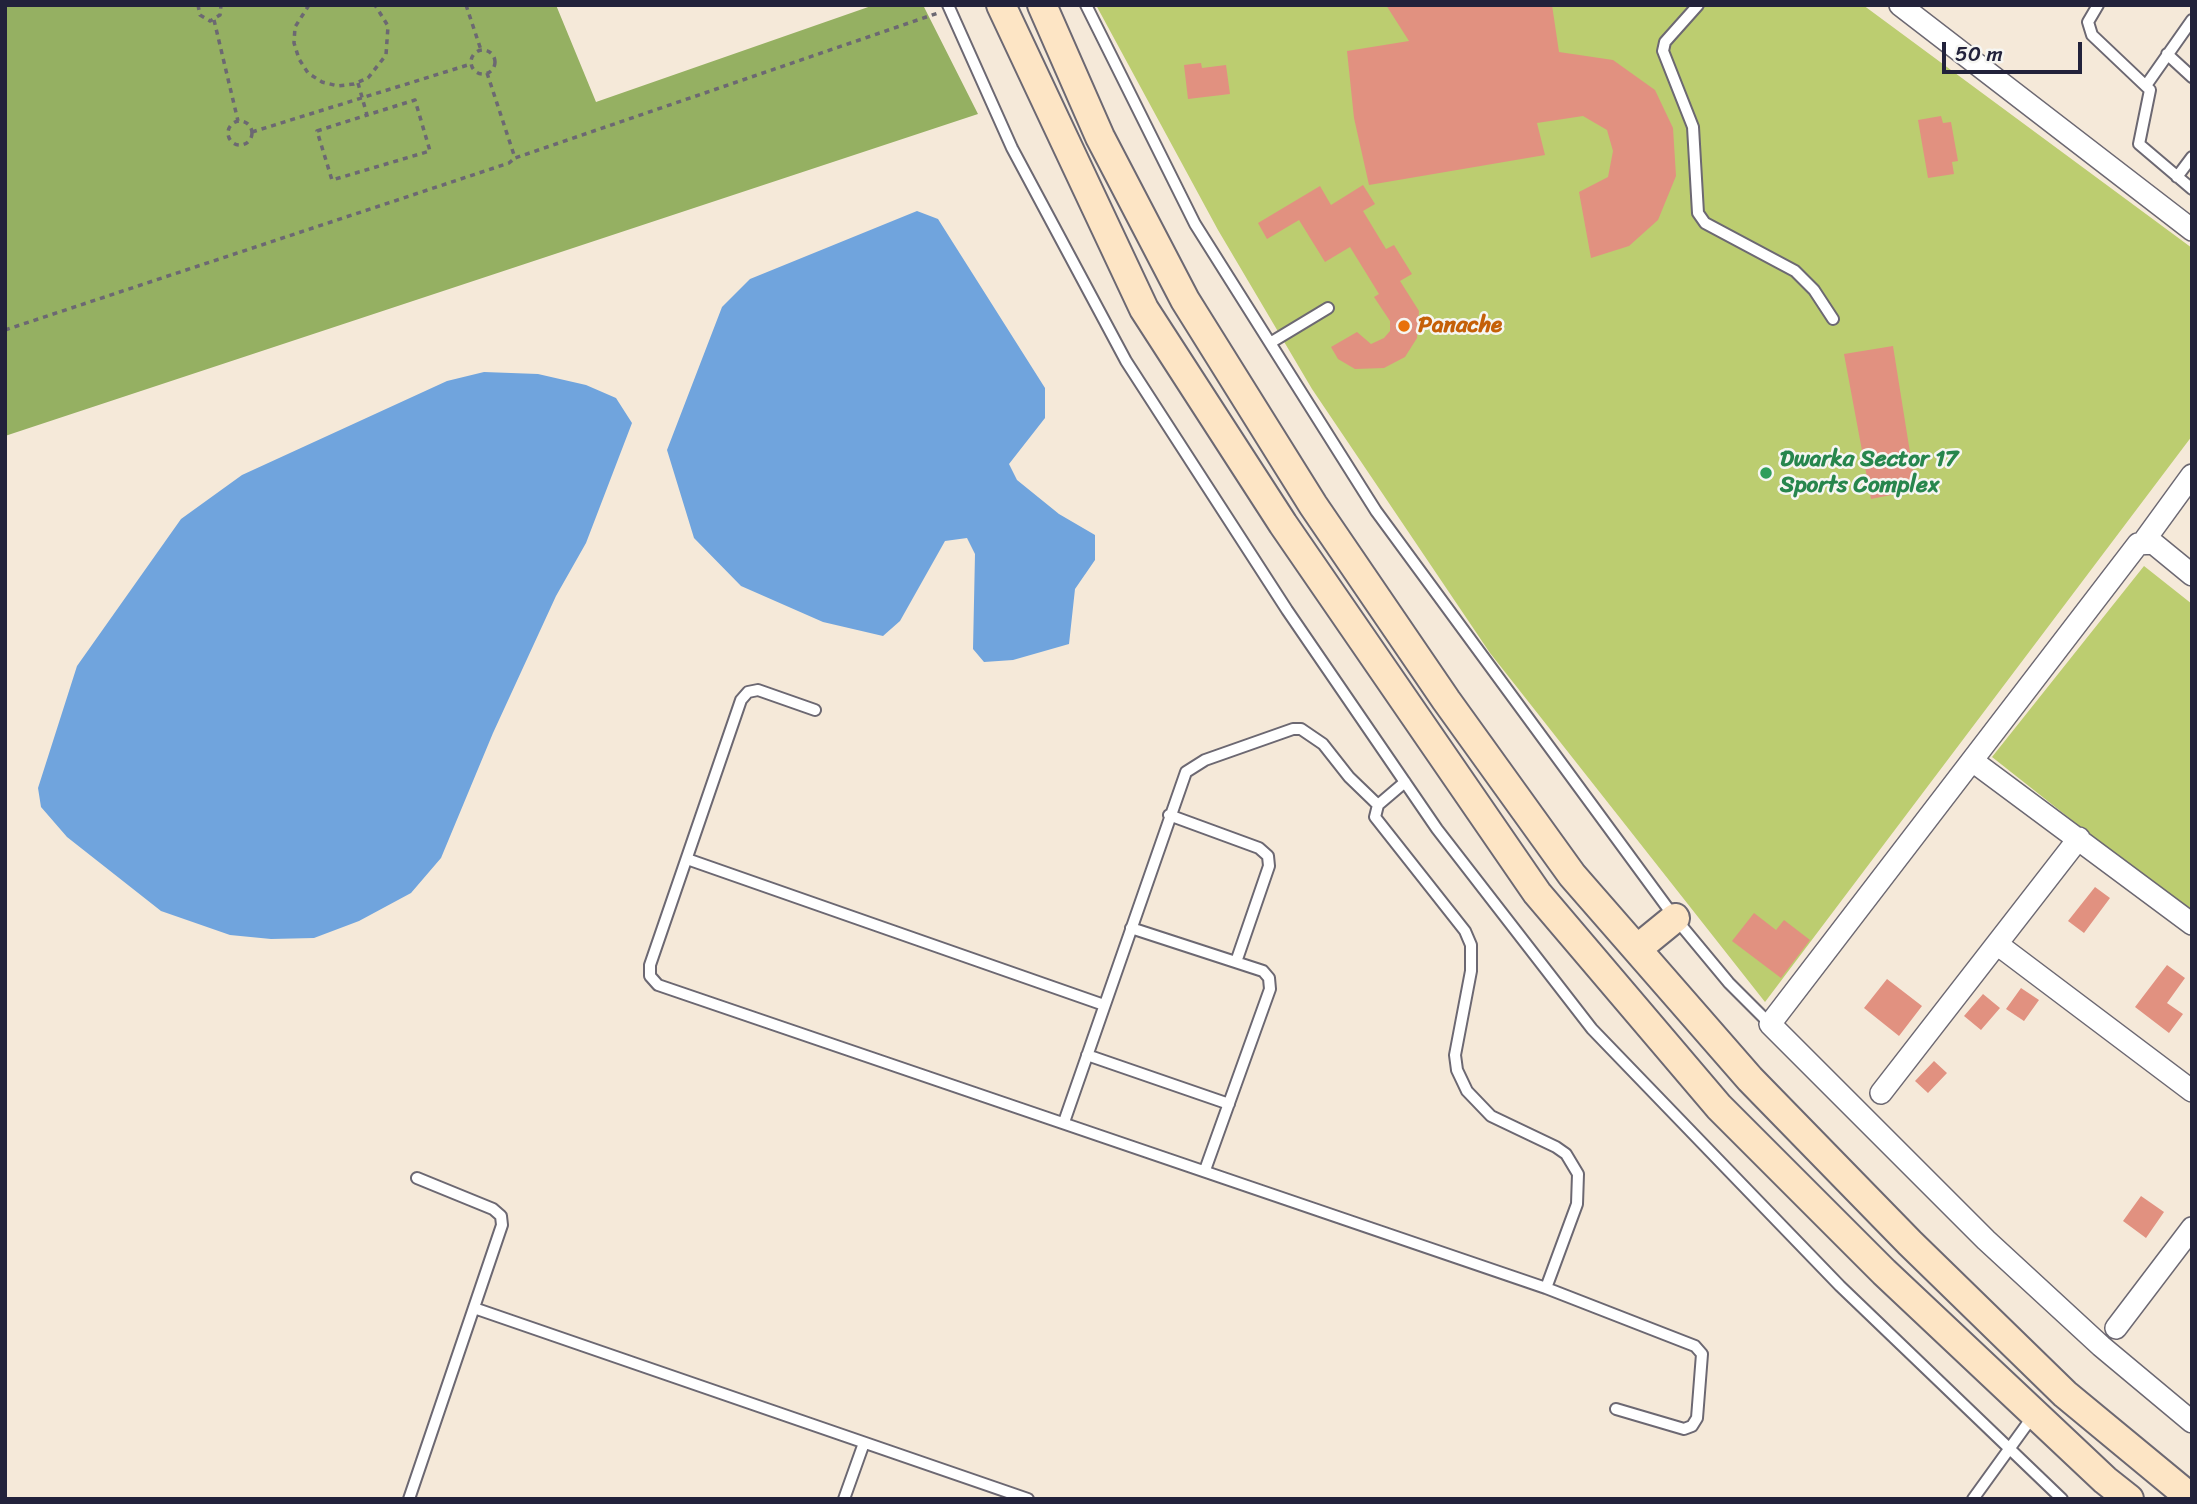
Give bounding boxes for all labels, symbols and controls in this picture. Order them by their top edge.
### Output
scale bar [1945,28,2085,72]
text: 50 m [1955,35,2003,73]
place label: Panache [1418,312,1502,340]
marker: Panache [1396,318,1412,334]
place label: Dwarka Sector 17 Sports Complex [1780,446,1958,500]
marker: Dwarka Sector 17 Sports Complex [1758,465,1774,481]

